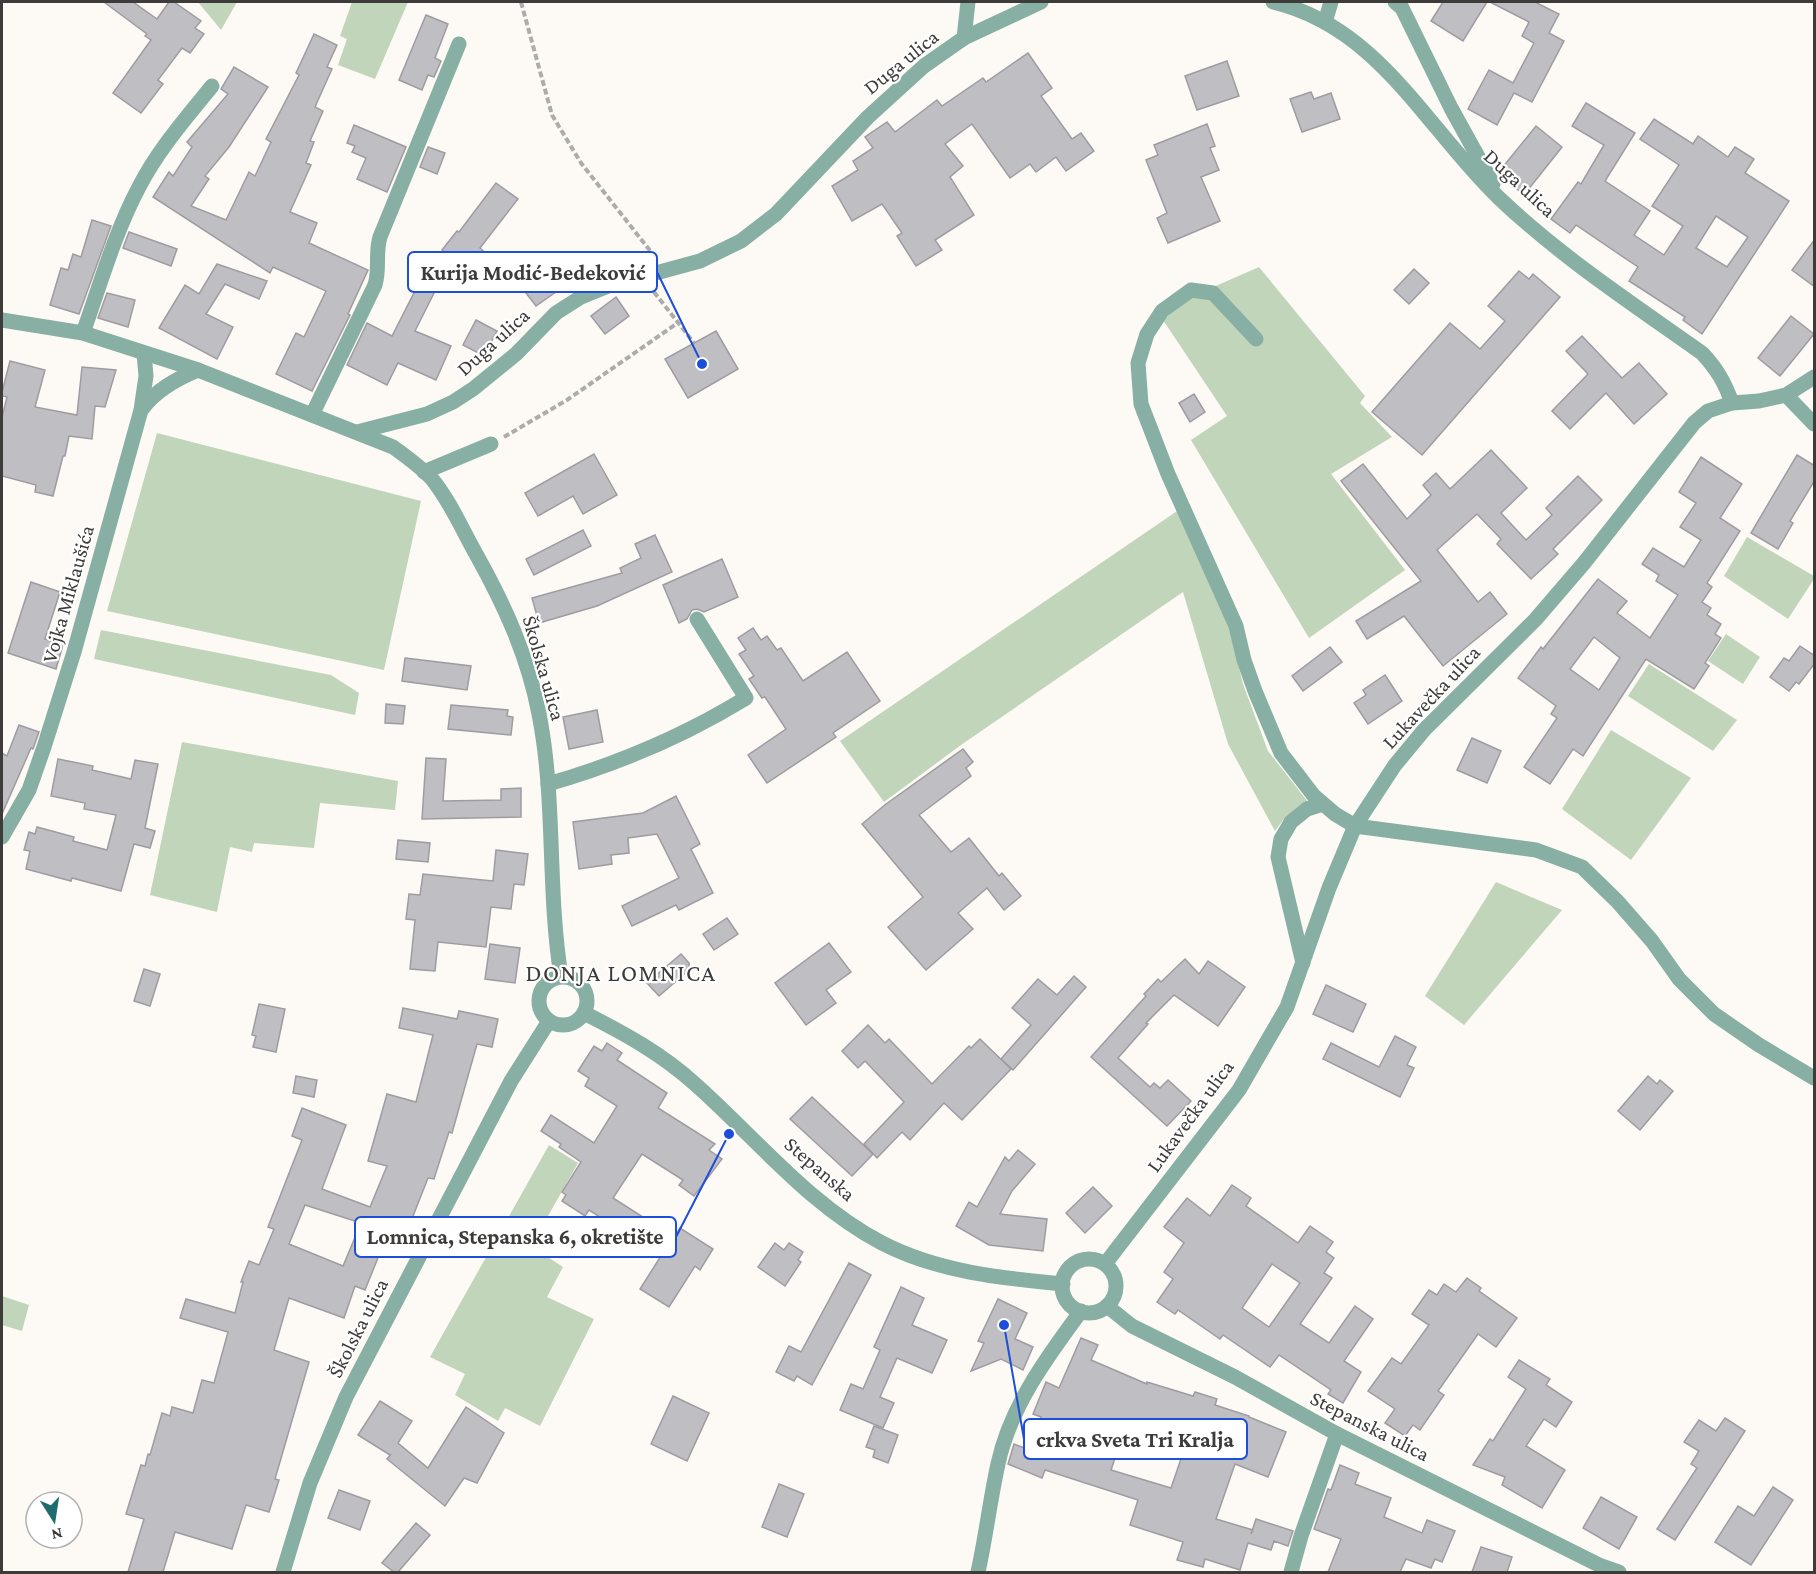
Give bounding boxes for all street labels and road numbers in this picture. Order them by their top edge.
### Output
street label: Duga ulica [859,24,944,99]
street label: Duga ulica [1479,144,1561,222]
street label: Duga ulica [452,303,534,381]
street label: Vojka Miklaušića [37,522,99,665]
street label: Školska ulica [518,613,571,724]
street label: Lukavečka ulica [1377,640,1485,754]
street label: Lukavečka ulica [1141,1055,1239,1177]
street label: Stepanska [780,1132,860,1206]
street label: Školska ulica [323,1274,393,1382]
street label: Stepanska ulica [1307,1386,1434,1466]

